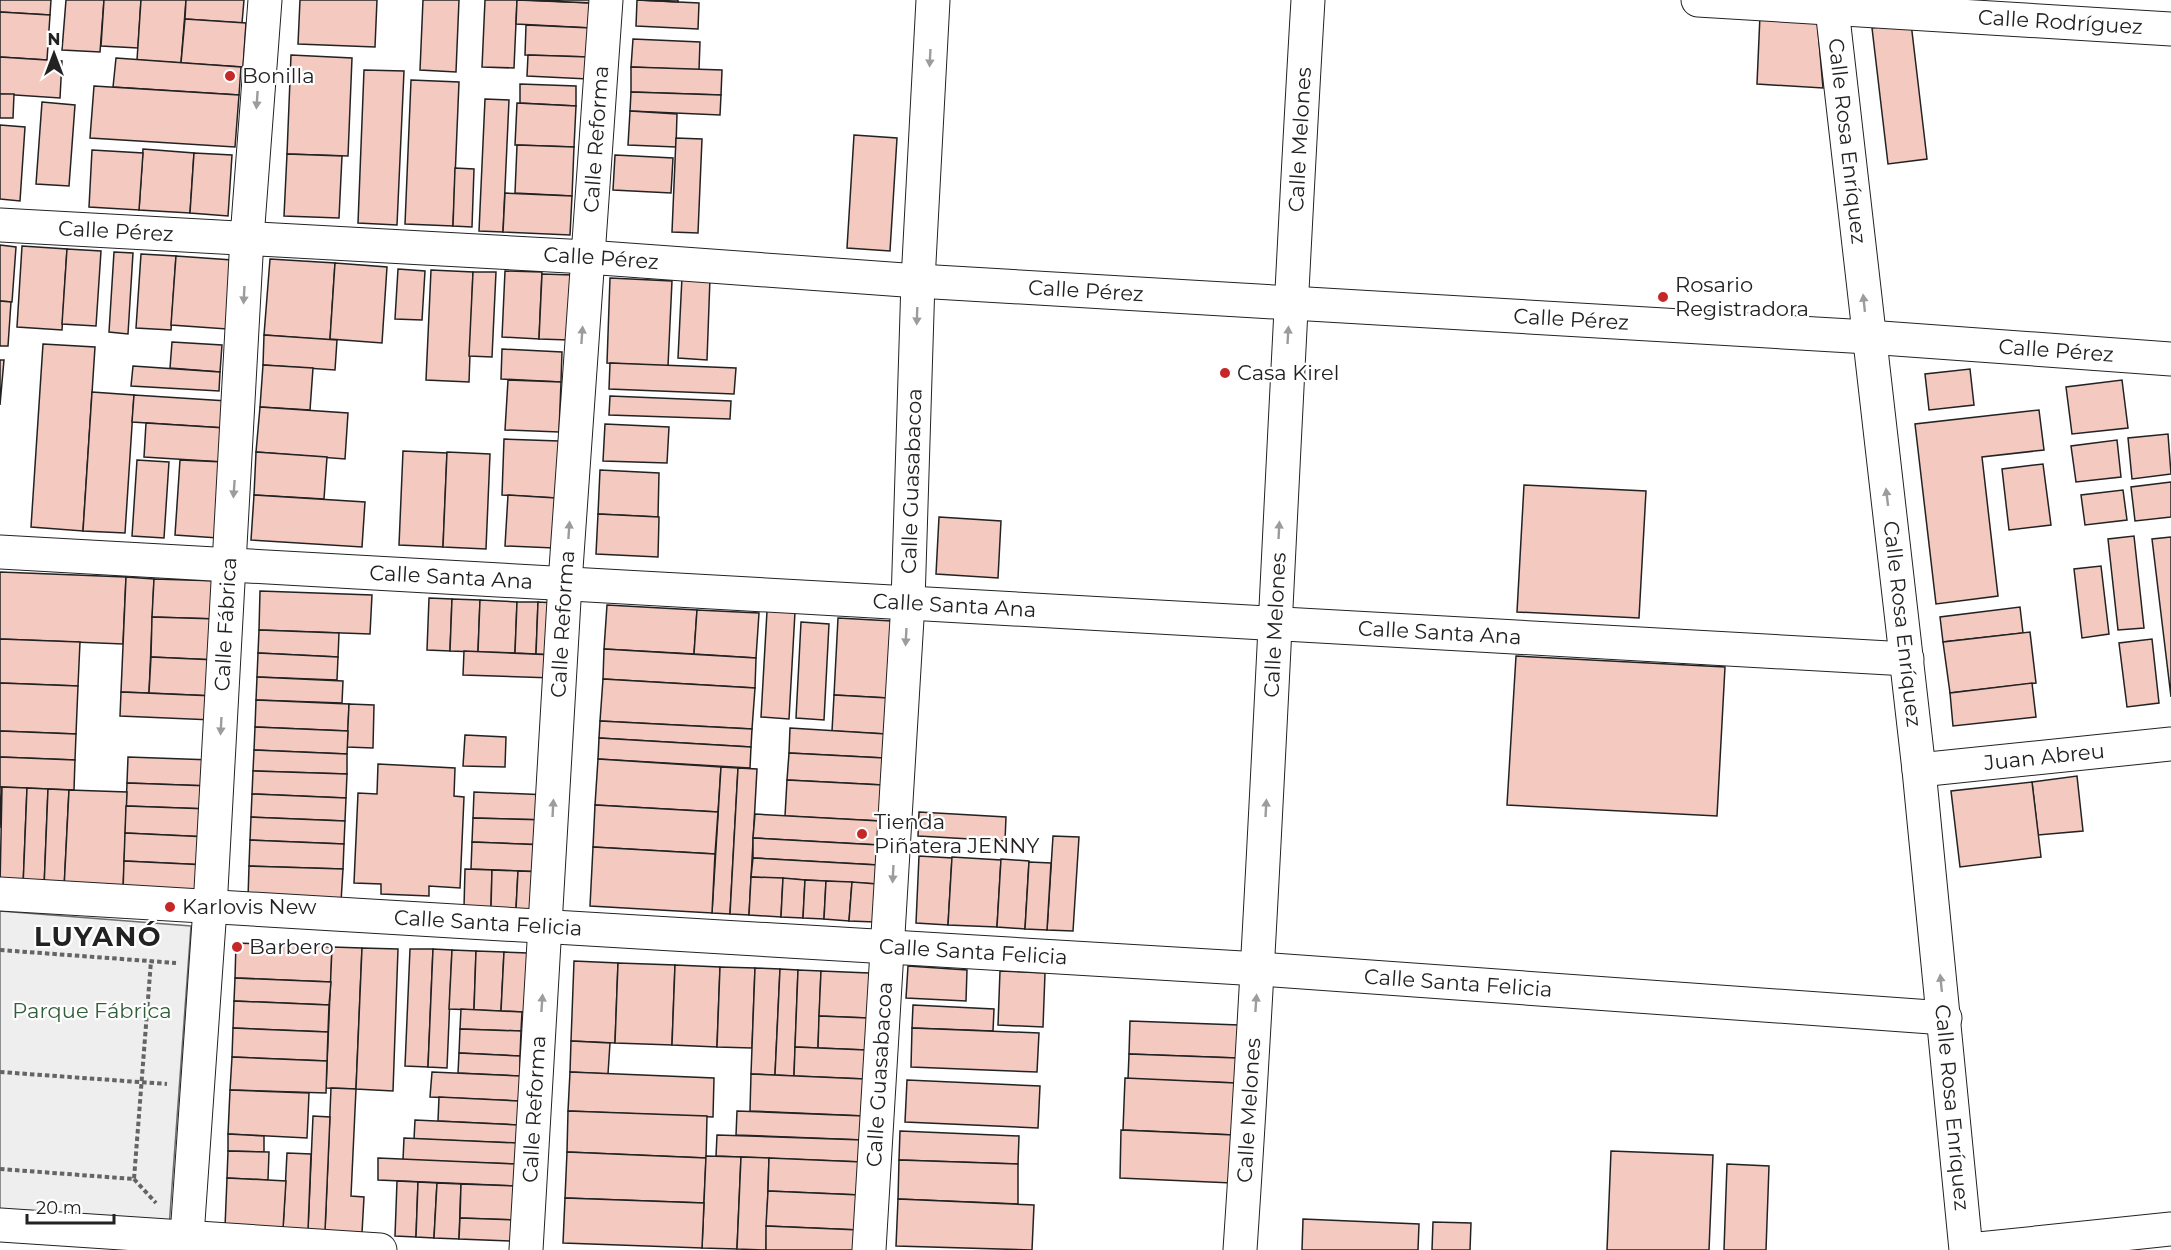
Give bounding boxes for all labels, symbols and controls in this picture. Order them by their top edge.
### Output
street label: Calle Rodríguez [1977,4,2143,39]
north arrow [24,24,84,84]
text: N [48,30,60,49]
street label: Calle Rosa Enríquez [1823,37,1872,245]
one-way arrow [926,49,935,68]
place label: Bonilla [242,63,315,88]
street label: Calle Reforma [578,65,613,214]
street label: Calle Melones [1283,66,1316,213]
marker: Bonilla [223,69,237,83]
one-way arrow [253,91,262,110]
street label: Calle Pérez [57,215,174,246]
street label: Calle Pérez [543,242,660,274]
place label: Rosario Registradora [1675,272,1809,321]
street label: Calle Pérez [1028,275,1144,306]
one-way arrow [240,285,249,304]
marker: Rosario Registradora [1656,290,1670,304]
one-way arrow [1859,293,1869,312]
street label: Calle Pérez [1513,303,1630,335]
one-way arrow [912,307,922,326]
one-way arrow [1284,325,1293,344]
one-way arrow [577,326,586,345]
street label: Calle Pérez [1998,334,2115,367]
place label: Casa Kirel [1237,360,1339,385]
marker: Casa Kirel [1218,366,1232,380]
street label: Calle Guasabacoa [896,388,927,574]
one-way arrow [230,480,239,499]
one-way arrow [1882,487,1892,506]
one-way arrow [564,520,573,539]
one-way arrow [1275,520,1284,539]
street label: Calle Rosa Enríquez [1879,520,1927,728]
street label: Calle Reforma [545,550,579,698]
street label: Calle Melones [1259,552,1291,698]
street label: Calle Fábrica [209,557,241,692]
street label: Calle Santa Ana [369,560,534,594]
street label: Calle Santa Ana [872,588,1037,622]
street label: Calle Santa Ana [1357,615,1522,649]
one-way arrow [901,627,911,646]
one-way arrow [216,717,225,736]
street label: Juan Abreu [1982,738,2106,775]
one-way arrow [548,799,558,818]
one-way arrow [1261,799,1270,818]
place label: Tienda Piñatera JENNY [874,809,1040,858]
marker: Tienda Piñatera JENNY [855,827,869,841]
one-way arrow [888,864,898,883]
place label: Karlovis New [182,894,317,919]
marker: Karlovis New [163,900,177,914]
street label: Calle Santa Felicia [393,904,583,941]
district label: LUYANÓ [34,920,162,953]
street label: Calle Santa Felicia [878,933,1068,970]
place label: Barbero [249,934,334,959]
marker: Barbero [230,940,244,954]
street label: Calle Santa Felicia [1363,964,1553,1002]
one-way arrow [1936,973,1946,992]
street label: Calle Guasabacoa [861,981,897,1168]
one-way arrow [537,993,547,1012]
one-way arrow [1252,994,1261,1013]
park label: Parque Fábrica [12,998,172,1023]
street label: Calle Rosa Enríquez [1930,1003,1975,1212]
street label: Calle Reforma [517,1035,551,1184]
street label: Calle Melones [1231,1037,1265,1184]
scale bar [27,1187,114,1225]
text: 20 m [36,1197,82,1219]

